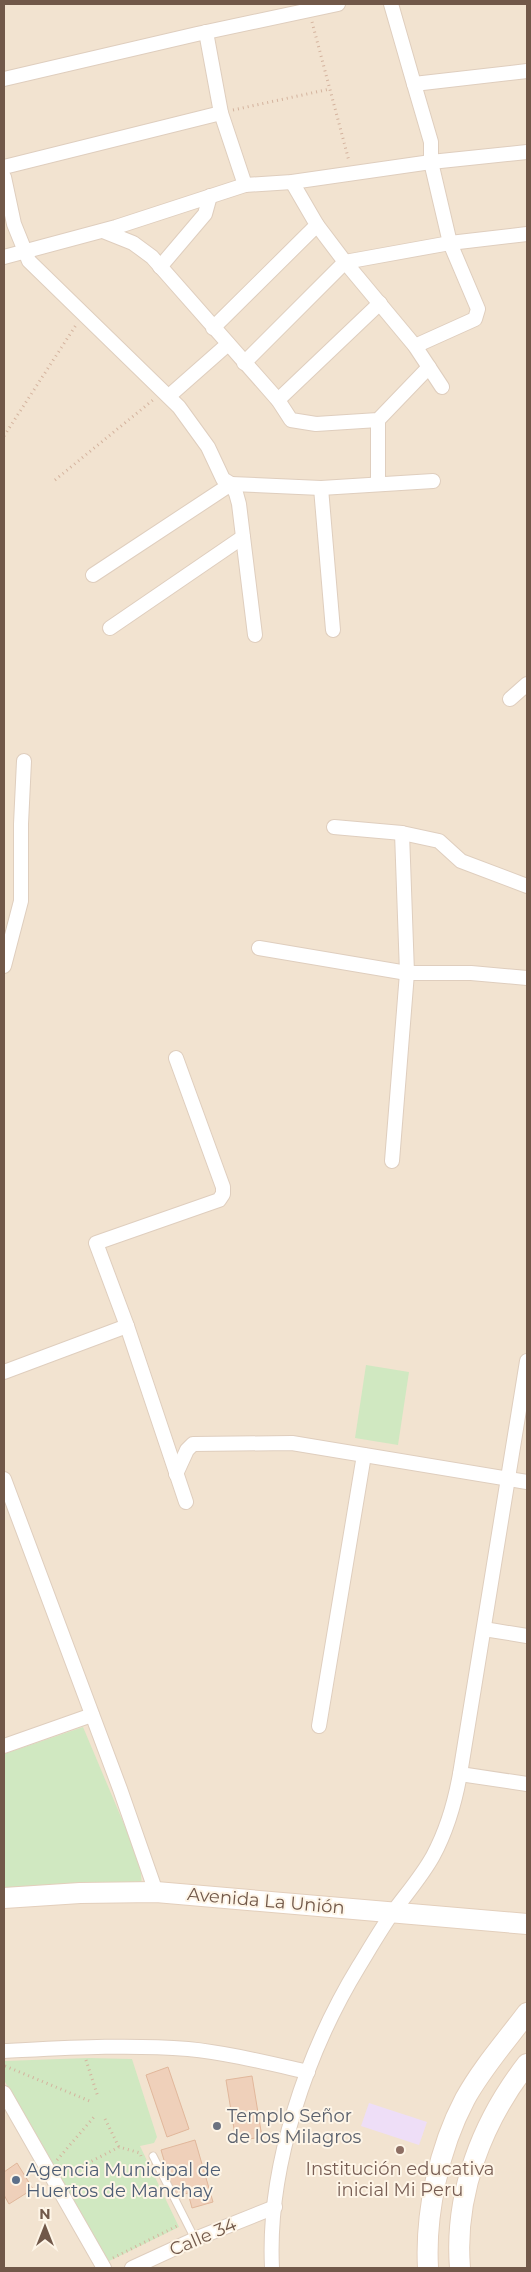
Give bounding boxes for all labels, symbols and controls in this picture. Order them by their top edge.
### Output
street label: Avenida La Unión [186,1883,346,1919]
place label: Templo Señor de los Milagros [227,2105,362,2148]
marker: Templo Señor de los Milagros [211,2120,223,2132]
marker: Institución educativa inicial Mi Peru [394,2144,406,2156]
place label: Institución educativa inicial Mi Peru [306,2158,494,2201]
place label: Agencia Municipal de Huertos de Manchay [26,2159,221,2202]
marker: Agencia Municipal de Huertos de Manchay [10,2174,22,2186]
north arrow [20,2202,70,2252]
text: N [39,2205,51,2223]
street label: Calle 34 [166,2213,240,2261]

